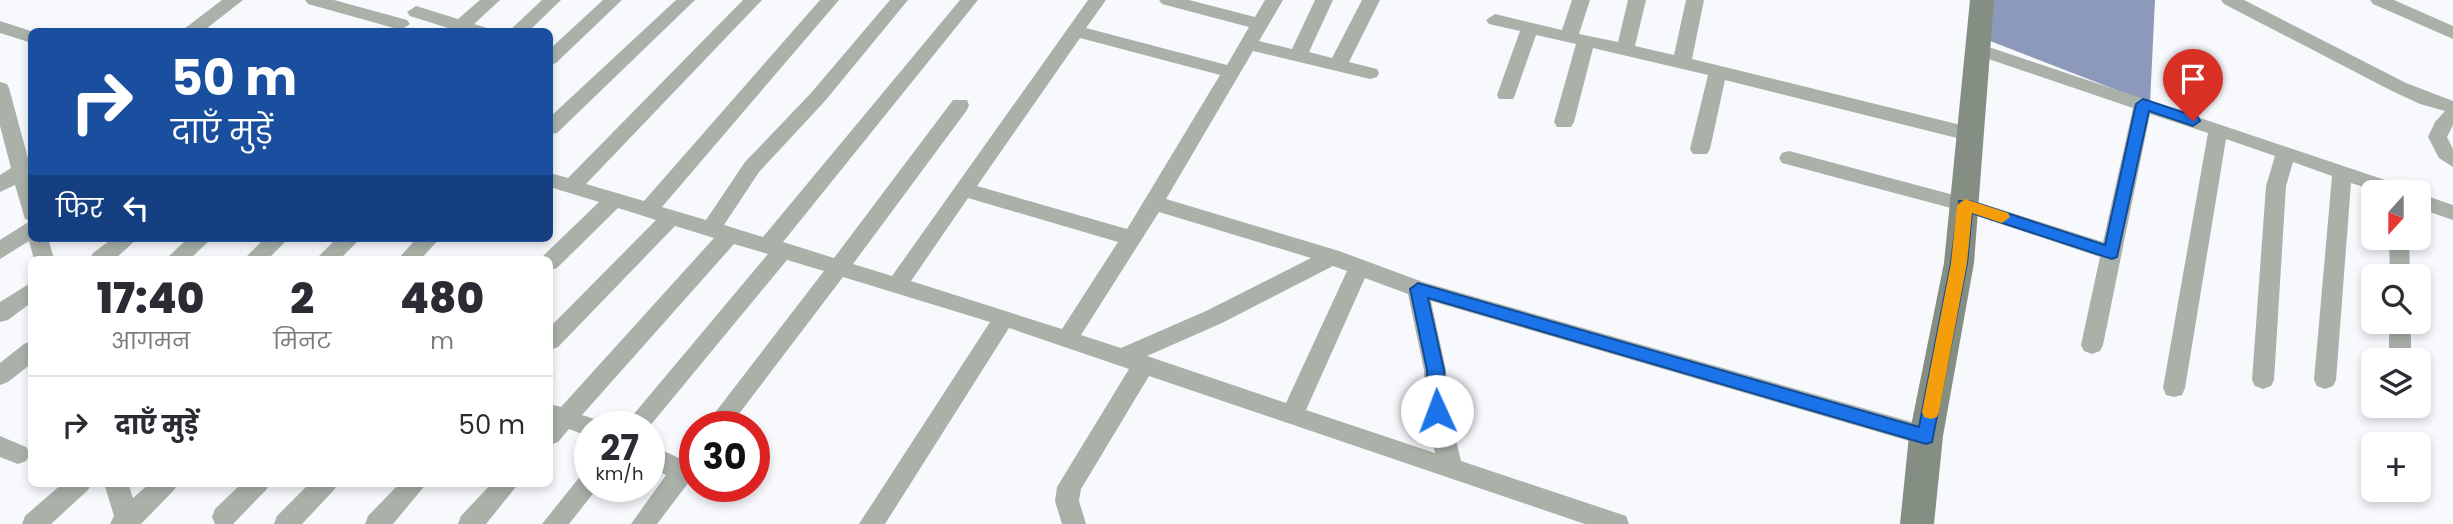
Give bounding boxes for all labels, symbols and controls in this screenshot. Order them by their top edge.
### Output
text: 50 m [171,44,297,112]
pin [2163,49,2223,121]
icon: right [56,56,147,147]
icon: arrive [2174,60,2212,98]
text: दाएँ मुड़ें [171,109,273,154]
north arrow [2361,180,2431,250]
map controls [2361,180,2431,502]
icon: left [117,189,155,227]
text: फिर [56,190,103,226]
button: search [2361,264,2431,334]
text: 17:40 [97,269,204,328]
text: 2 [290,269,314,328]
text: 480 [400,269,484,328]
text: आगमन [111,325,190,357]
text: मिनट [273,325,331,357]
text: m [430,325,454,357]
button: layers [2361,348,2431,418]
position arrow [1400,374,1474,448]
icon: right [56,406,94,444]
text: दाएँ मुड़ें [115,407,198,443]
text: 50 m [459,407,525,443]
speed limit sign: 30 [679,411,770,502]
text: 27 [600,423,639,472]
button: + [2361,432,2431,502]
text: km/h [596,461,643,486]

